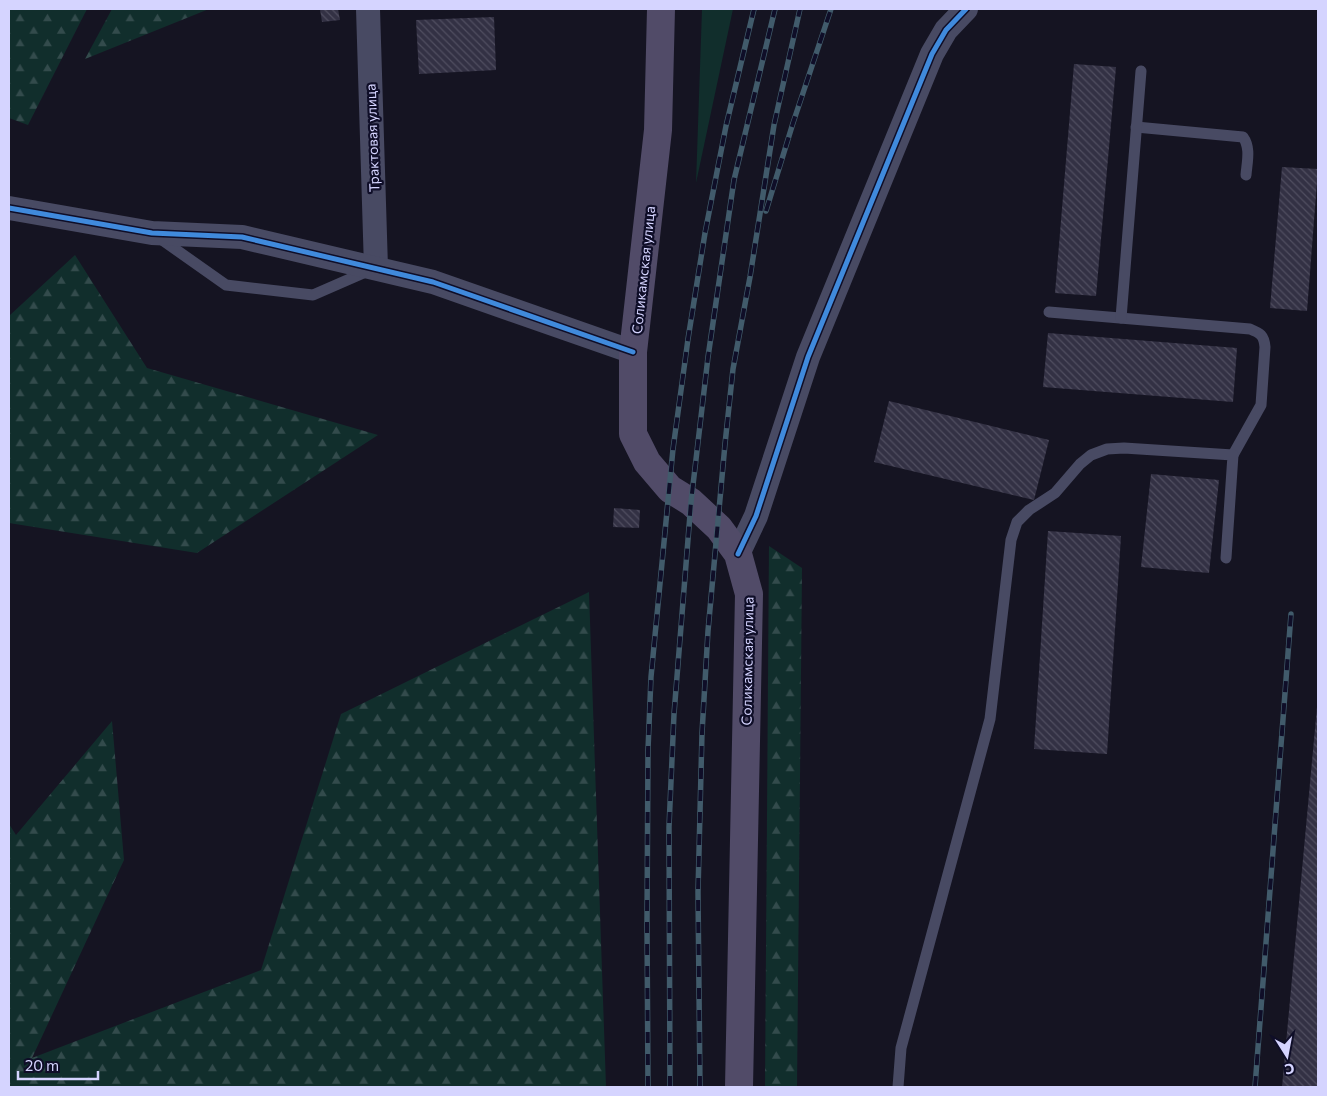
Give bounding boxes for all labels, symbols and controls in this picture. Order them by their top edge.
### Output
street label: Трактовая улица [362,83,382,193]
street label: Соликамская улица [628,205,658,335]
street label: Соликамская улица [737,597,757,725]
north arrow [1262,1031,1312,1081]
scale bar [18,1048,98,1080]
text: 20 m [25,1056,59,1074]
text: С [1283,1060,1296,1079]

